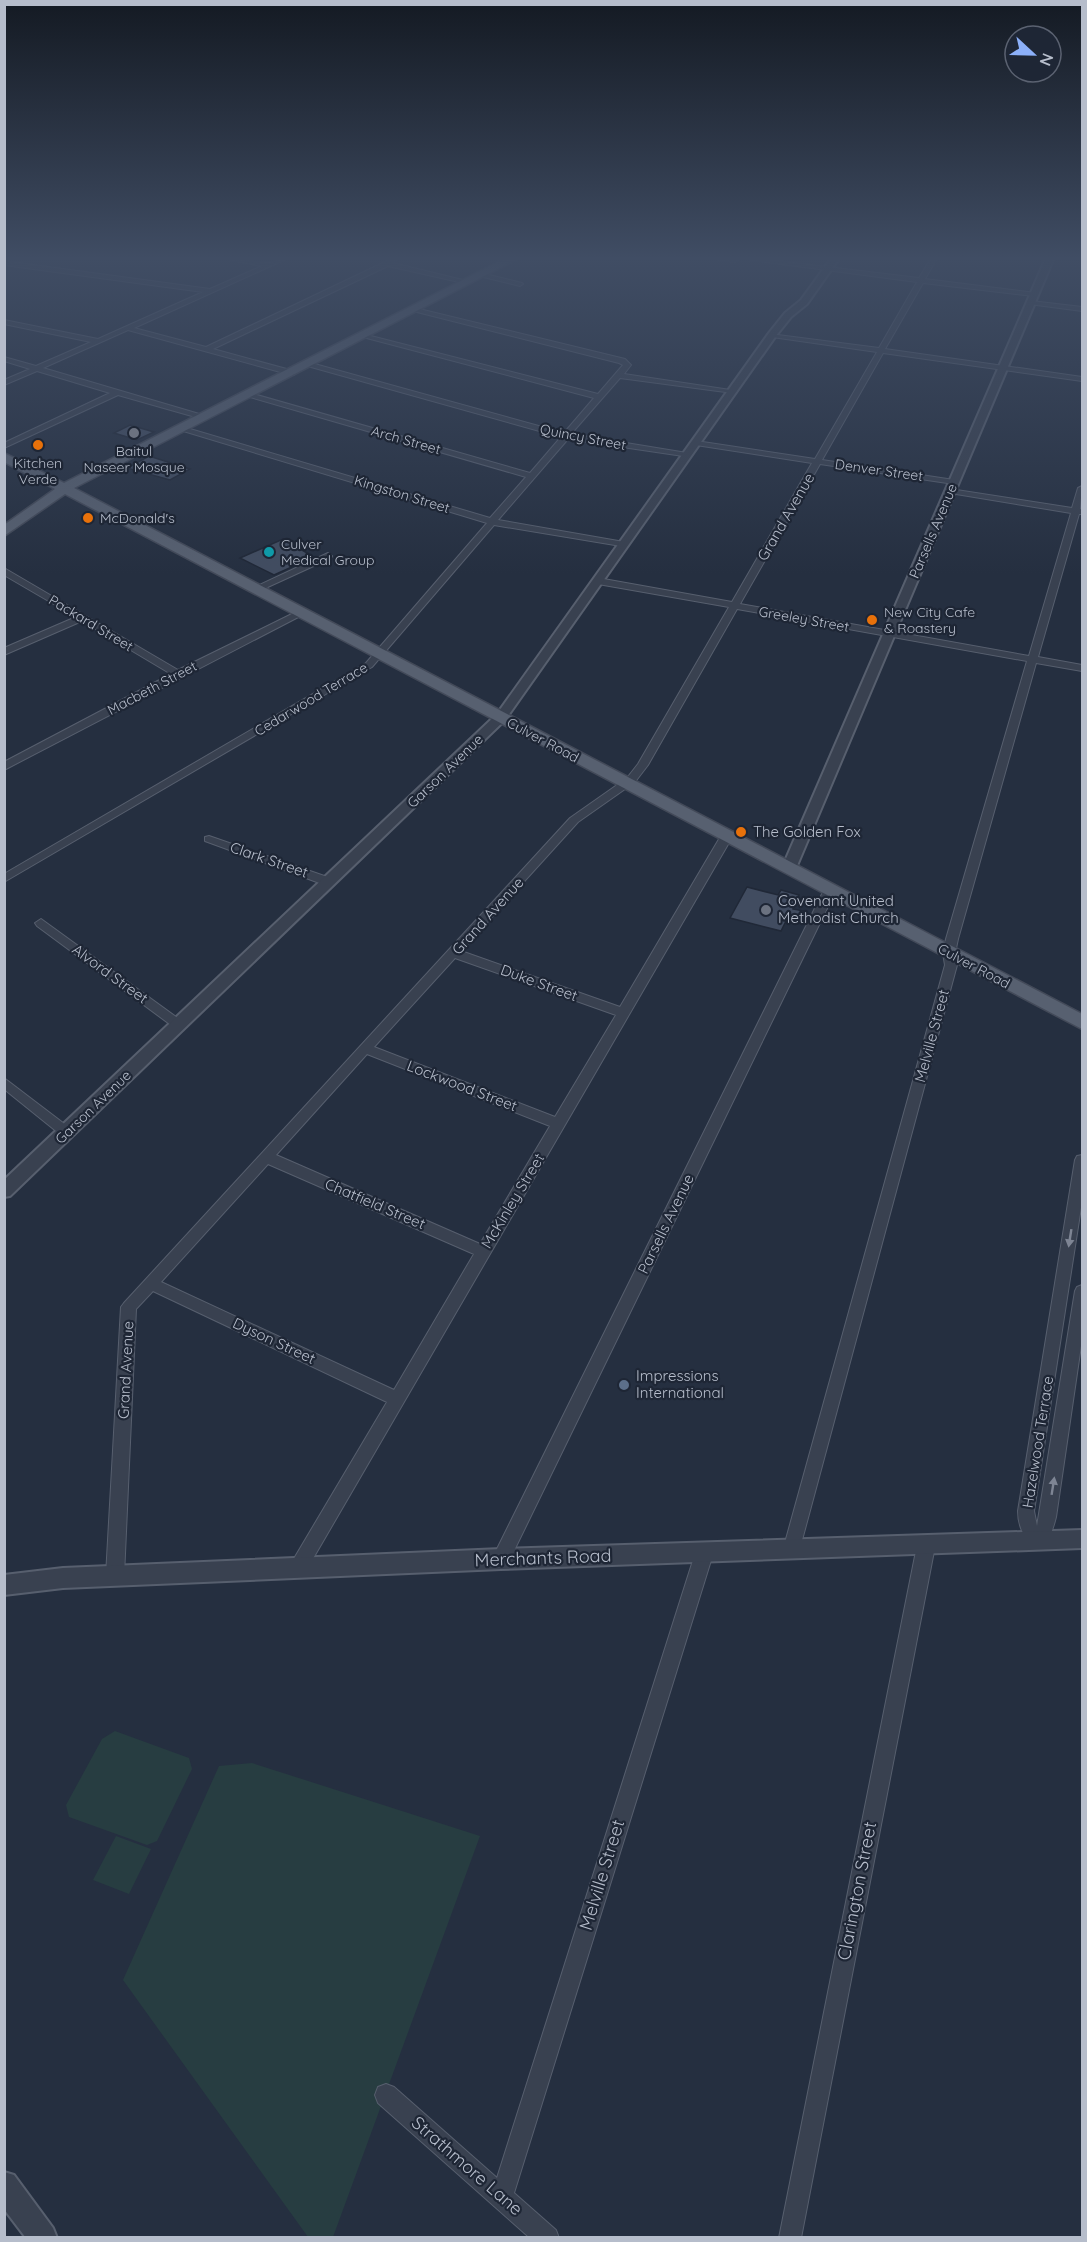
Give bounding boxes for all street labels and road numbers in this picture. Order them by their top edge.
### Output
street label: Quincy Street [538,420,628,454]
street label: Arch Street [369,422,443,459]
street label: Denver Street [834,455,924,485]
street label: Grand Avenue [753,469,818,564]
street label: Kingston Street [352,471,452,517]
street label: Parsells Avenue [905,481,961,581]
street label: Packard Street [45,591,137,655]
street label: Greeley Street [757,602,851,636]
street label: Macbeth Street [104,657,200,719]
street label: Cedarwood Terrace [251,658,371,740]
street label: Culver Road [504,713,582,767]
street label: Garson Avenue [403,730,487,812]
street label: Clark Street [228,837,311,882]
street label: Grand Avenue [448,873,528,959]
street label: Culver Road [935,939,1013,993]
street label: Alvord Street [69,940,152,1008]
street label: Duke Street [498,960,580,1005]
street label: Melville Street [910,987,953,1084]
street label: Lockwood Street [404,1056,520,1115]
street label: Garson Avenue [51,1066,135,1148]
street label: McKinley Street [477,1150,548,1252]
street label: Parsells Avenue [633,1171,698,1277]
street label: Chatfield Street [322,1174,428,1233]
street label: Dyson Street [230,1313,319,1368]
street label: Grand Avenue [113,1320,138,1420]
street label: Hazelwood Terrace [1018,1374,1057,1509]
street label: Merchants Road [474,1544,612,1571]
street label: Melville Street [574,1817,629,1933]
street label: Clarington Street [832,1820,881,1962]
street label: Strathmore Lane [407,2111,528,2220]

